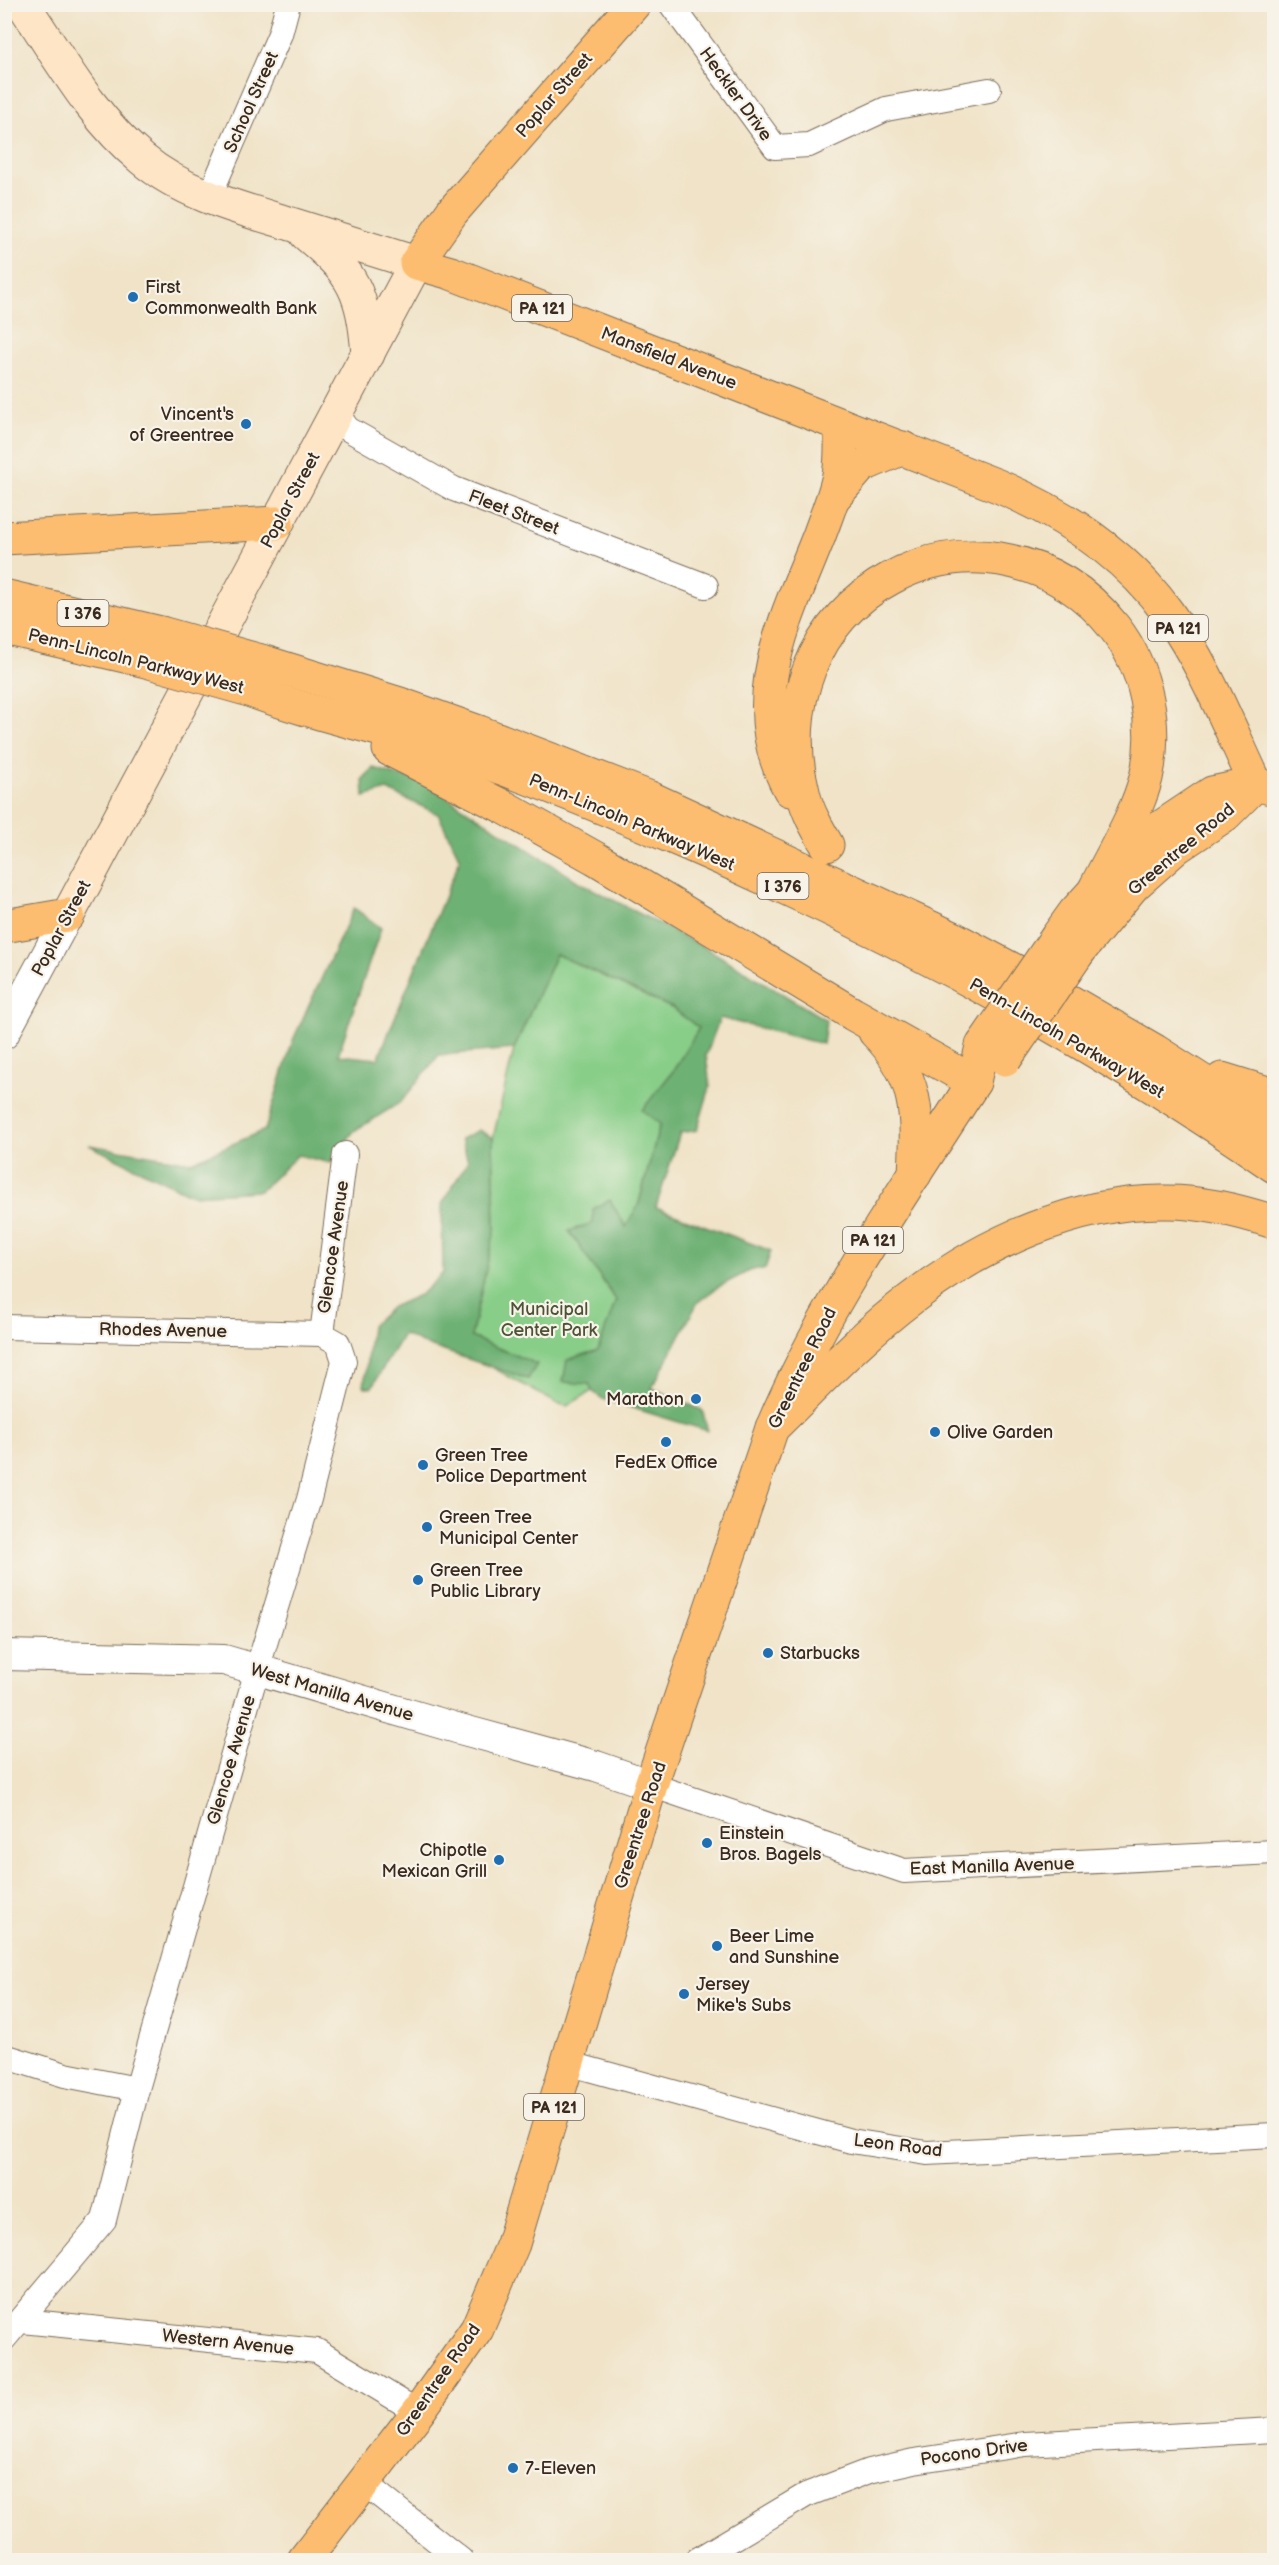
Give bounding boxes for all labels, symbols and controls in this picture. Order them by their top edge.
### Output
street label: Heckler Drive [695,43,777,145]
street label: School Street [220,48,283,156]
street label: Poplar Street [512,48,597,142]
place label: First Commonwealth Bank [145,277,317,319]
marker: First Commonwealth Bank [126,290,140,304]
road number: PA 121 [512,295,572,321]
street label: Mansfield Avenue [598,323,740,394]
place label: Vincent's of Greentree [129,404,234,446]
marker: Vincent's of Greentree [239,417,253,431]
street label: Poplar Street [256,448,325,552]
street label: Fleet Street [466,486,563,540]
road number: I 376 [58,600,109,626]
road number: PA 121 [1148,615,1208,641]
street label: Penn-Lincoln Parkway West [26,624,246,699]
street label: Penn-Lincoln Parkway West [526,770,738,876]
street label: Greentree Road [1124,799,1239,900]
road number: I 376 [758,873,808,899]
street label: Poplar Street [27,876,96,980]
street label: Penn-Lincoln Parkway West [966,974,1168,1103]
street label: Glencoe Avenue [314,1179,353,1315]
road number: PA 121 [843,1227,903,1253]
park label: Municipal Center Park [501,1299,598,1341]
street label: Greentree Road [764,1304,841,1432]
street label: Rhodes Avenue [99,1319,228,1342]
place label: Marathon [606,1389,684,1410]
marker: Marathon [689,1392,703,1406]
place label: Olive Garden [947,1422,1053,1443]
marker: Olive Garden [928,1425,942,1439]
marker: FedEx Office [659,1435,673,1449]
place label: Green Tree Police Department [435,1445,587,1487]
place label: FedEx Office [614,1452,718,1473]
marker: Green Tree Police Department [416,1458,430,1472]
place label: Green Tree Municipal Center [439,1507,578,1549]
marker: Green Tree Municipal Center [420,1520,434,1534]
place label: Green Tree Public Library [430,1560,542,1602]
marker: Green Tree Public Library [411,1573,425,1587]
place label: Starbucks [780,1643,860,1664]
marker: Starbucks [761,1646,775,1660]
street label: West Manilla Avenue [248,1659,416,1726]
street label: Glencoe Avenue [203,1693,260,1827]
street label: Greentree Road [610,1759,671,1891]
place label: Einstein Bros. Bagels [719,1823,822,1865]
marker: Einstein Bros. Bagels [700,1836,714,1850]
place label: Chipotle Mexican Grill [381,1840,487,1882]
marker: Chipotle Mexican Grill [492,1853,506,1867]
street label: East Manilla Avenue [909,1853,1075,1880]
place label: Beer Lime and Sunshine [729,1926,839,1968]
marker: Beer Lime and Sunshine [710,1939,724,1953]
place label: Jersey Mike's Subs [696,1974,791,2016]
marker: Jersey Mike's Subs [677,1987,691,2001]
road number: PA 121 [524,2094,584,2120]
street label: Leon Road [852,2130,944,2161]
street label: Greentree Road [392,2320,485,2441]
street label: Western Avenue [161,2325,295,2360]
street label: Pocono Drive [919,2435,1029,2470]
place label: 7-Eleven [525,2458,596,2479]
marker: 7-Eleven [506,2461,520,2475]

